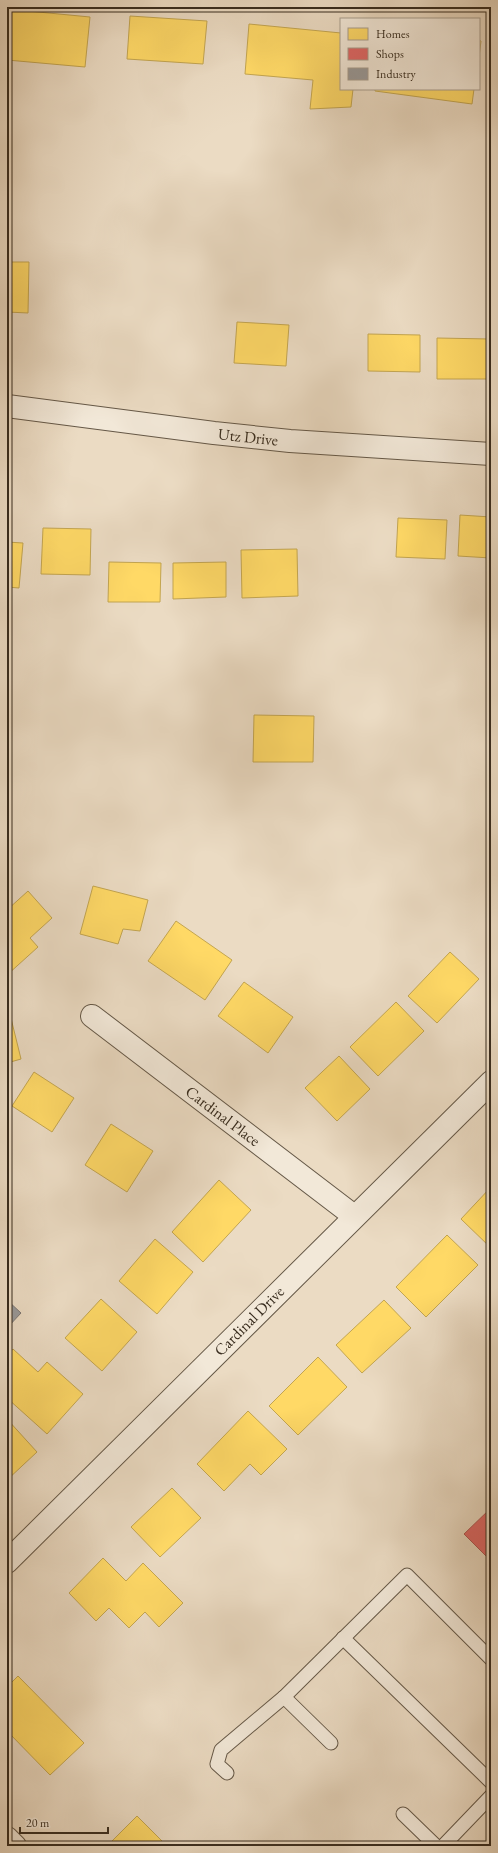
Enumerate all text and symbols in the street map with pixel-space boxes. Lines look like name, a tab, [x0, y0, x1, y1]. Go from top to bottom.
legend	[340, 18, 480, 90]
text: Homes	[376, 26, 410, 42]
text: Shops	[376, 46, 404, 62]
text: Industry	[376, 66, 416, 82]
street label: Utz Drive	[217, 423, 279, 451]
street label: Cardinal Place	[181, 1081, 265, 1151]
street label: Cardinal Drive	[209, 1281, 289, 1361]
scale bar	[20, 1809, 108, 1835]
text: 20 m	[26, 1815, 50, 1831]

